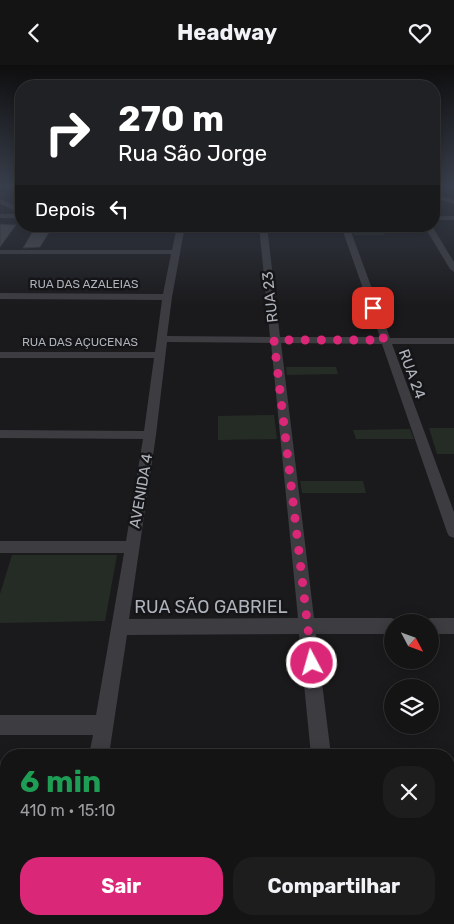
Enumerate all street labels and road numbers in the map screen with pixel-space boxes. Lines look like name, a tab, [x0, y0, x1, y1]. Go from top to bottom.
street label: RUA 23	[258, 271, 282, 323]
street label: RUA DAS AZALEIAS	[30, 277, 138, 291]
street label: RUA DAS AÇUCENAS	[22, 335, 138, 349]
street label: RUA 24	[395, 347, 429, 401]
street label: AVENIDA 4	[126, 452, 156, 530]
street label: RUA SÃO GABRIEL	[134, 596, 288, 618]

